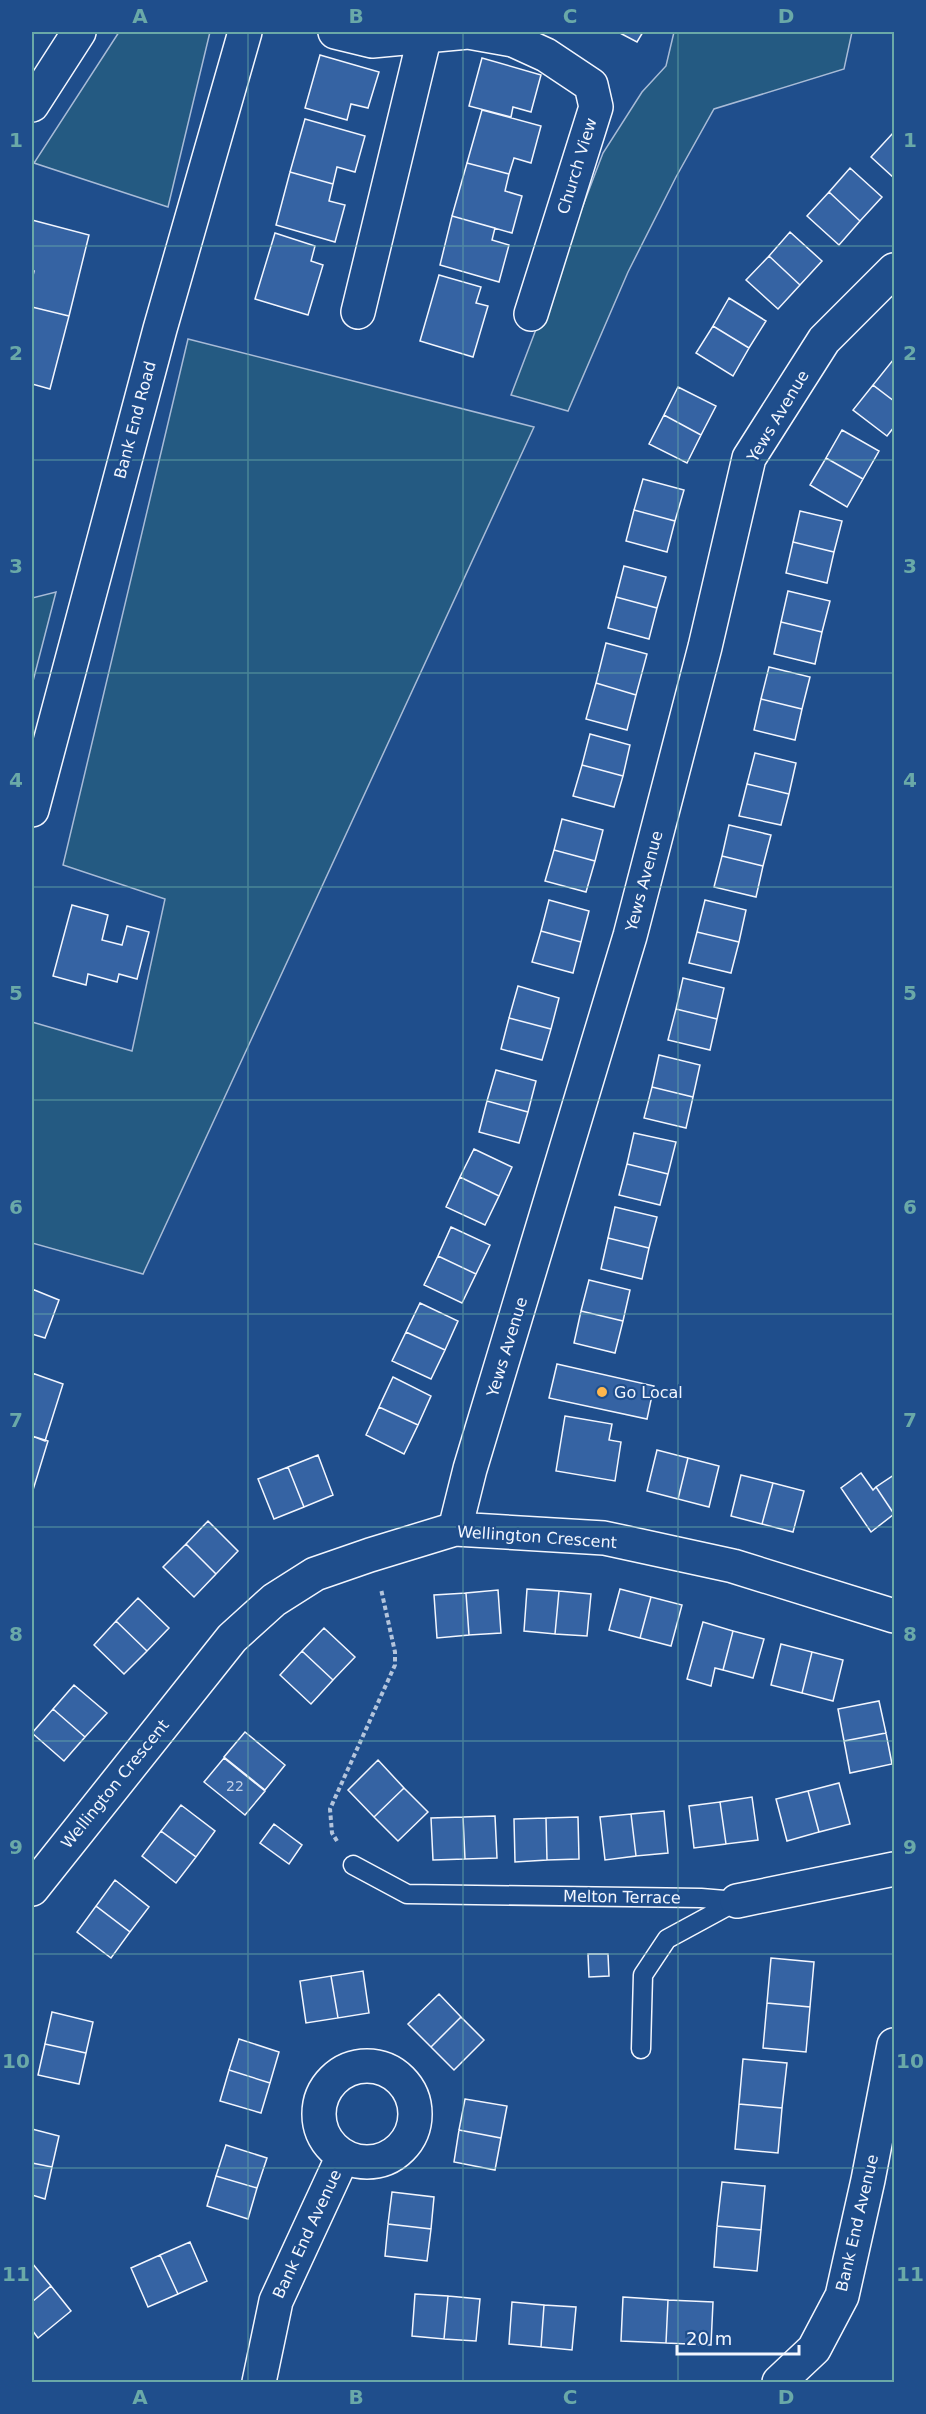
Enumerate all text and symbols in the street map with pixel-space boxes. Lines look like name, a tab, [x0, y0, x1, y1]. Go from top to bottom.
text: A	[132, 4, 148, 28]
text: B	[348, 4, 364, 28]
text: C	[563, 4, 577, 28]
text: D	[778, 4, 794, 28]
street label: Church View	[553, 116, 601, 216]
text: 1	[9, 128, 23, 152]
text: 1	[903, 128, 917, 152]
text: 2	[9, 341, 23, 365]
text: 2	[903, 341, 917, 365]
street label: Bank End Road	[110, 359, 160, 481]
street label: Yews Avenue	[743, 367, 813, 466]
text: 3	[9, 554, 23, 578]
text: 3	[903, 554, 917, 578]
text: 4	[9, 768, 23, 792]
text: 4	[903, 768, 917, 792]
street label: Yews Avenue	[621, 829, 667, 934]
text: 5	[9, 981, 23, 1005]
text: 5	[903, 981, 917, 1005]
text: 6	[9, 1195, 23, 1219]
text: 6	[903, 1195, 917, 1219]
street label: Yews Avenue	[482, 1295, 531, 1400]
place label: Go Local	[614, 1383, 683, 1402]
marker: Go Local	[595, 1385, 609, 1399]
text: 7	[9, 1408, 23, 1432]
text: 7	[903, 1408, 917, 1432]
street label: Wellington Crescent	[456, 1522, 618, 1552]
text: 8	[9, 1622, 23, 1646]
text: 8	[903, 1622, 917, 1646]
street label: Wellington Crescent	[57, 1716, 173, 1852]
house number: 22	[226, 1778, 244, 1794]
text: 9	[9, 1835, 23, 1859]
text: 9	[903, 1835, 917, 1859]
street label: Melton Terrace	[563, 1886, 681, 1908]
text: 10	[2, 2049, 30, 2073]
text: 10	[896, 2049, 924, 2073]
street label: Bank End Avenue	[832, 2153, 882, 2293]
street label: Bank End Avenue	[269, 2166, 345, 2302]
text: 11	[2, 2262, 30, 2286]
text: 11	[896, 2262, 924, 2286]
scale bar	[677, 2318, 798, 2356]
text: 20 m	[686, 2328, 732, 2349]
text: A	[132, 2385, 148, 2409]
text: B	[348, 2385, 364, 2409]
text: C	[563, 2385, 577, 2409]
text: D	[778, 2385, 794, 2409]

